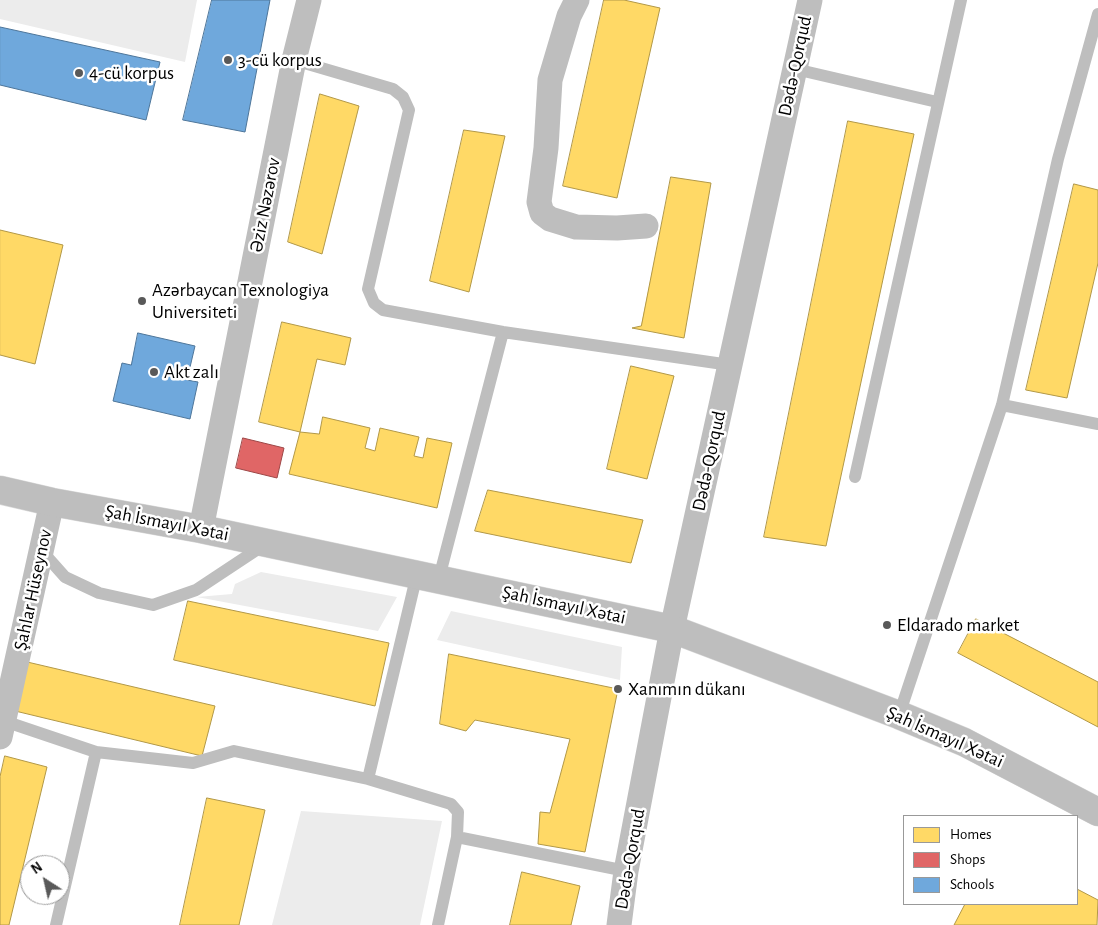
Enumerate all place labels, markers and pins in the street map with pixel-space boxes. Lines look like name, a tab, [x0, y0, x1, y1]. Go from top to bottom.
place label: 3-cü korpus	[238, 49, 322, 71]
marker: 3-cü korpus	[222, 54, 234, 66]
place label: 4-cü korpus	[89, 62, 174, 84]
marker: 4-cü korpus	[73, 67, 85, 79]
place label: Azərbaycan Texnologiya Universiteti	[152, 279, 329, 323]
marker: Azərbaycan Texnologiya Universiteti	[136, 295, 148, 307]
place label: Akt zalı	[164, 361, 219, 383]
marker: Akt zalı	[148, 366, 160, 378]
place label: Eldarado market	[897, 614, 1019, 636]
marker: Eldarado market	[881, 619, 893, 631]
place label: Xanımın dükanı	[628, 678, 746, 700]
marker: Xanımın dükanı	[612, 683, 624, 695]

